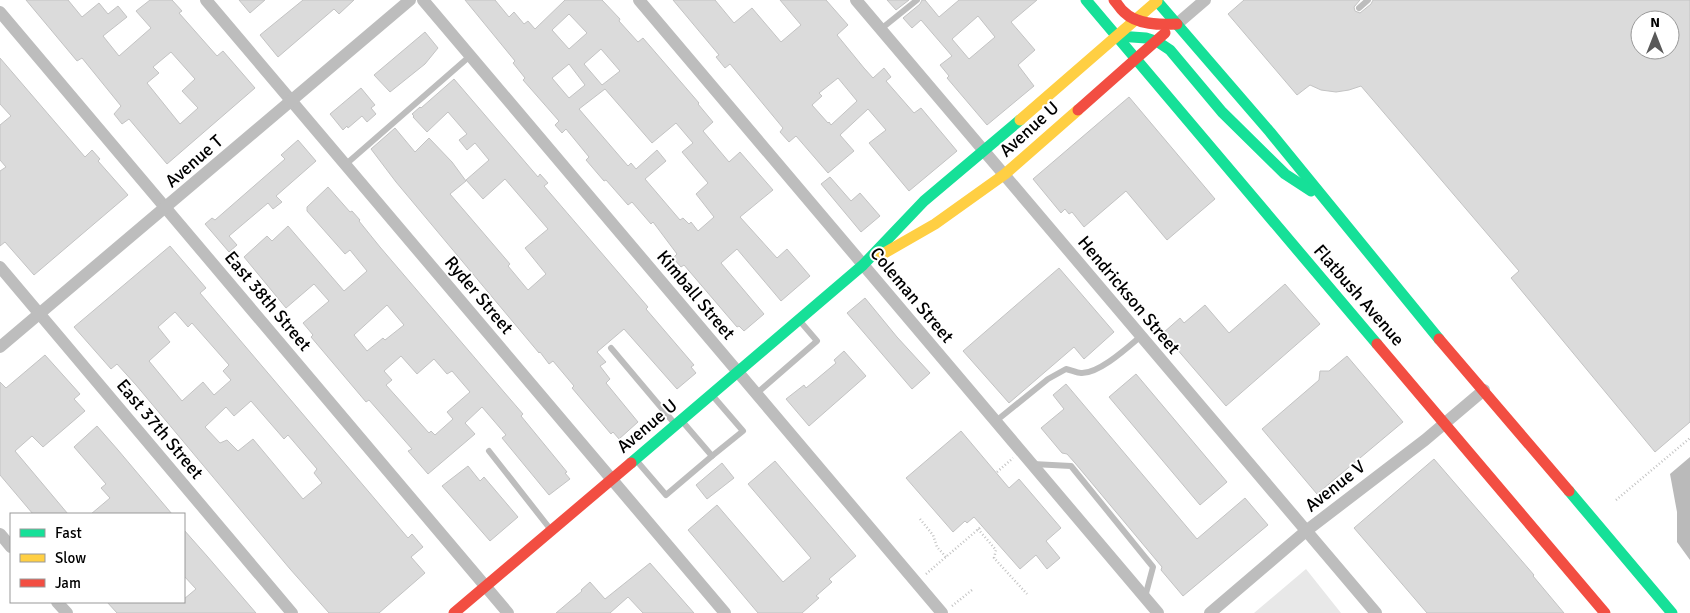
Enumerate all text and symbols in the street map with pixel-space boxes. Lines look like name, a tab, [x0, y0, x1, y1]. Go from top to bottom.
north arrow	[1630, 10, 1680, 60]
text: N	[1650, 14, 1660, 31]
street label: Avenue U	[995, 97, 1063, 161]
street label: Avenue T	[161, 130, 227, 192]
street label: Hendrickson Street	[1073, 231, 1185, 359]
street label: Flatbush Avenue	[1309, 240, 1409, 350]
street label: Coleman Street	[866, 243, 958, 347]
street label: Kimball Street	[652, 246, 740, 344]
street label: East 38th Street	[220, 247, 316, 355]
street label: Ryder Street	[440, 251, 518, 339]
street label: East 37th Street	[112, 375, 208, 483]
street label: Avenue U	[612, 394, 682, 458]
street label: Avenue V	[1300, 455, 1370, 516]
legend	[10, 513, 185, 603]
text: Fast	[55, 524, 82, 542]
text: Slow	[55, 549, 86, 567]
text: Jam	[55, 574, 81, 592]

